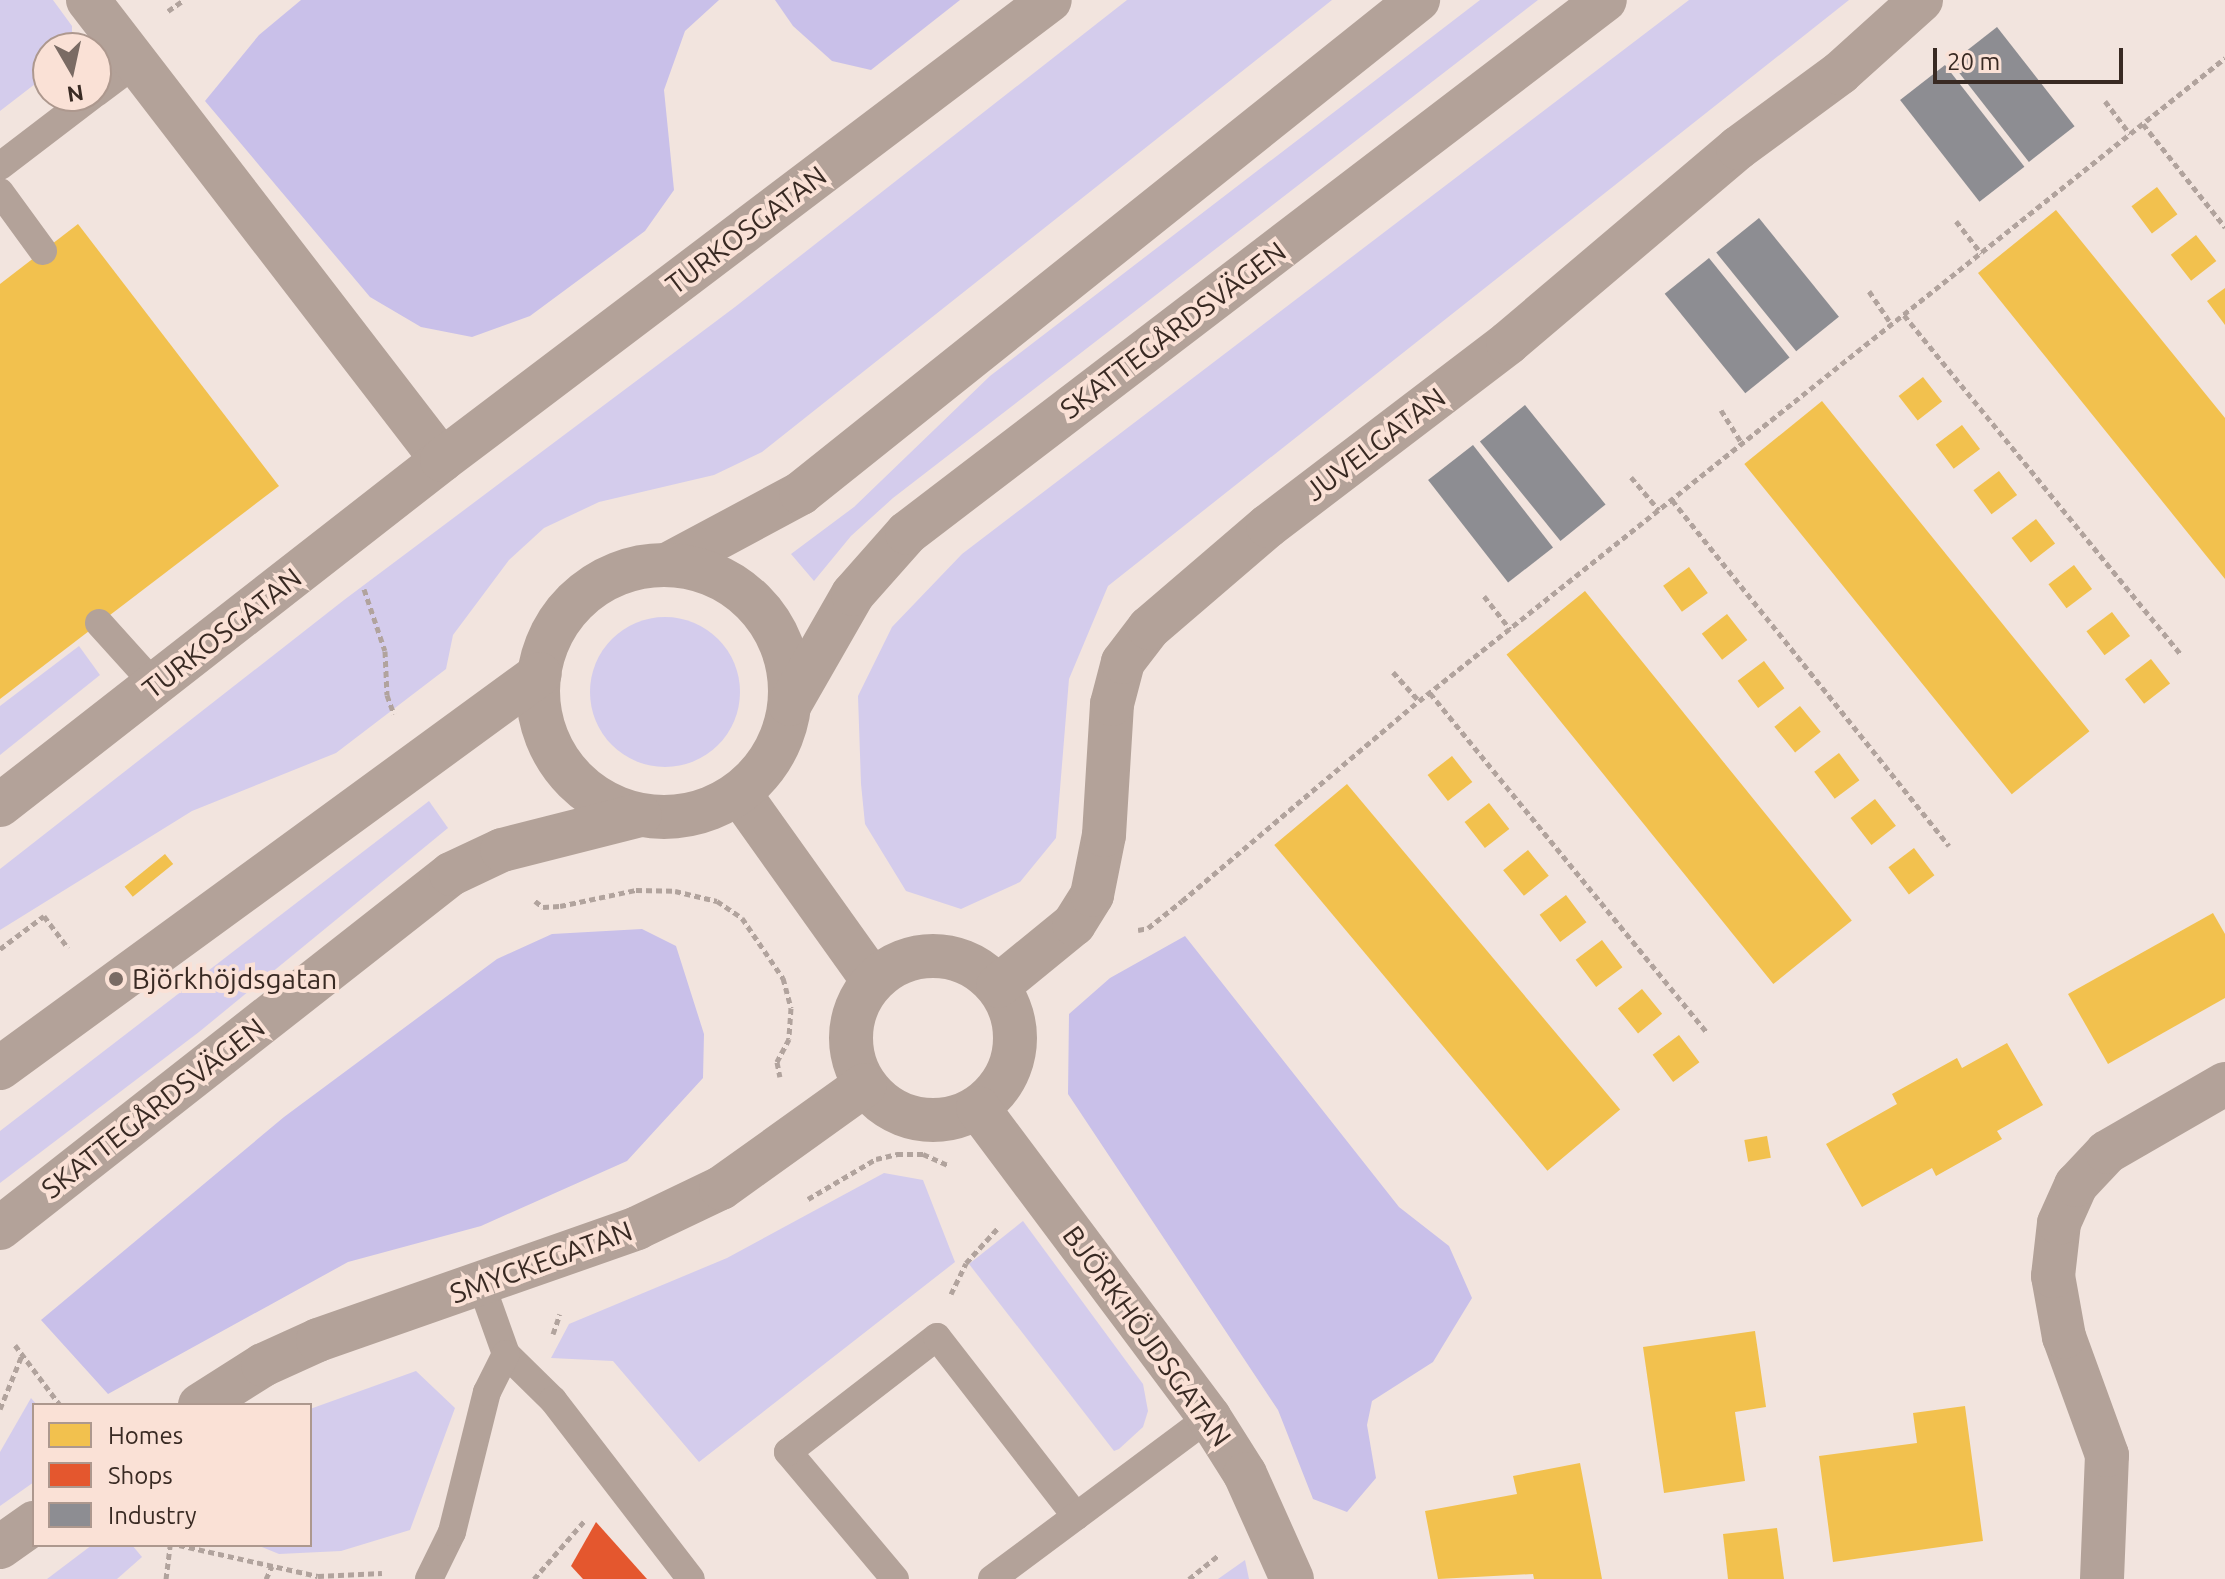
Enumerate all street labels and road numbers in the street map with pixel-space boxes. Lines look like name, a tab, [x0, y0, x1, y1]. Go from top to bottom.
street label: TURKOSGATAN	[659, 159, 833, 301]
street label: SKATTEGÅRDSVÄGEN	[1054, 234, 1292, 426]
street label: JUVELGATAN	[1298, 380, 1452, 508]
street label: TURKOSGATAN	[136, 561, 308, 705]
street label: SKATTEGÅRDSVÄGEN	[35, 1011, 271, 1205]
street label: SMYCKEGATAN	[445, 1214, 637, 1310]
street label: BJÖRKHÖJDSGATAN	[1056, 1219, 1238, 1453]

